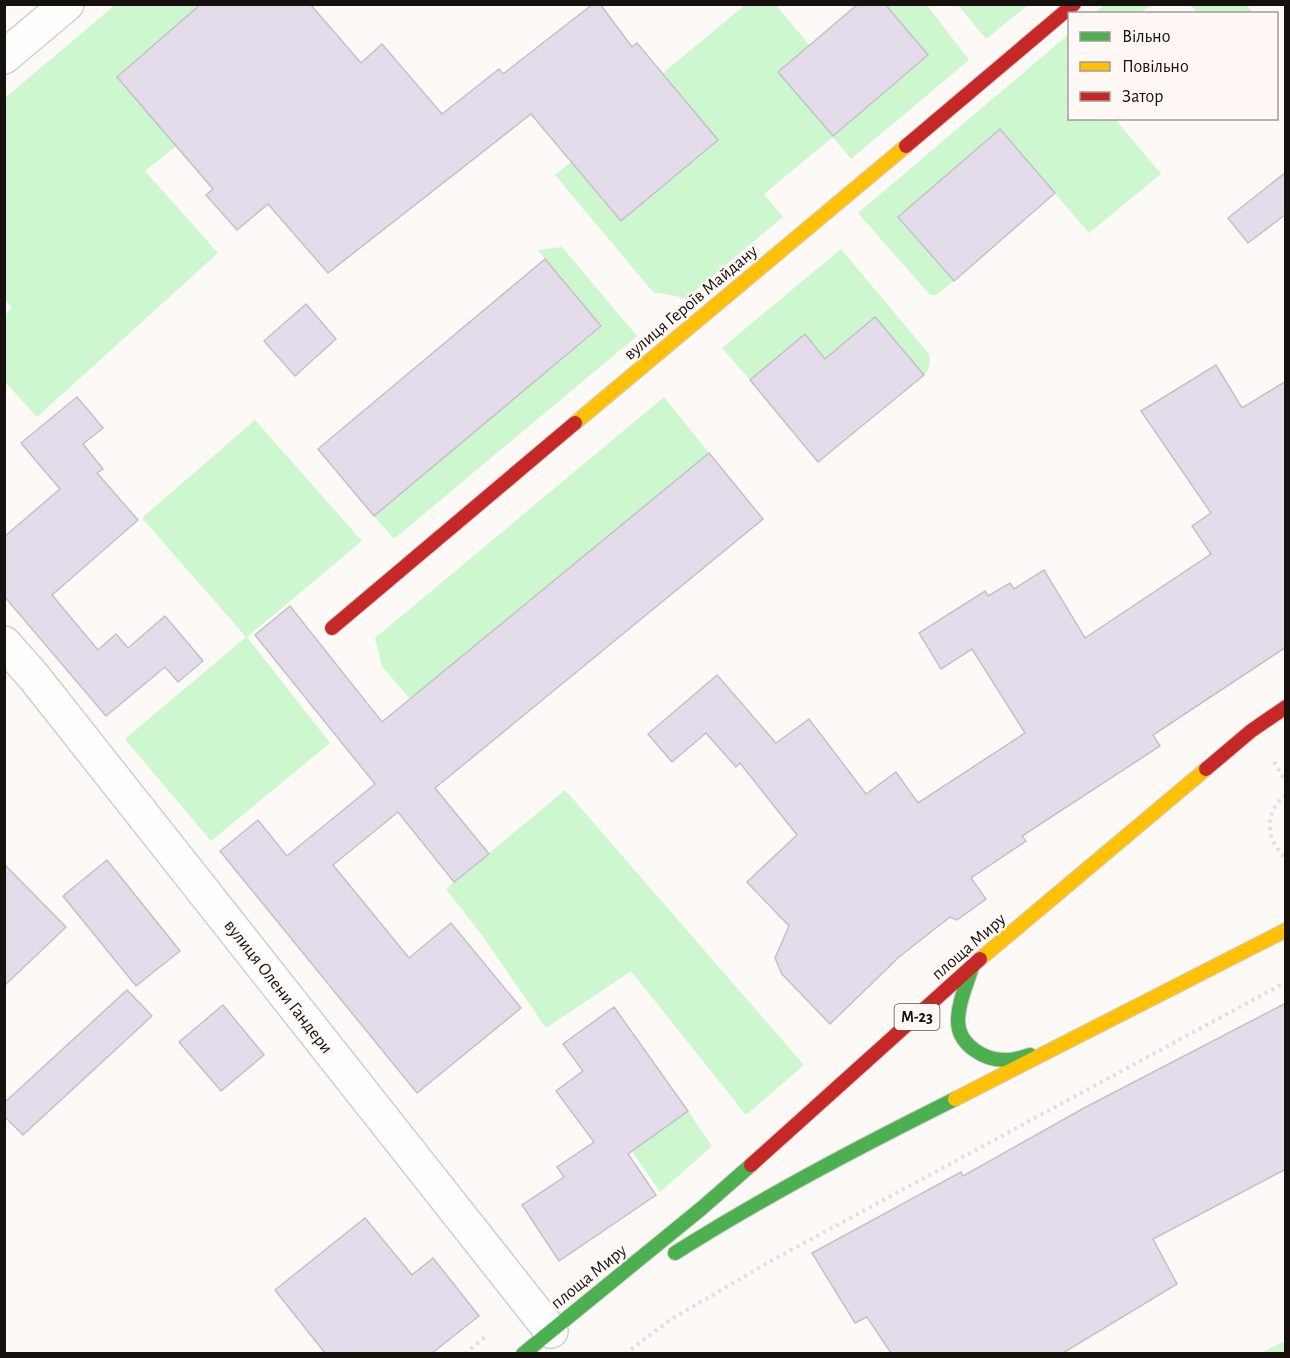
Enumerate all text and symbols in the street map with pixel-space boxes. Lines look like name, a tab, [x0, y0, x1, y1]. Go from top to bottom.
legend	[1068, 12, 1278, 120]
text: Вільно	[1122, 28, 1170, 46]
text: Повільно	[1122, 58, 1189, 76]
text: Затор	[1122, 88, 1163, 106]
street label: вулиця Героїв Майдану	[621, 242, 761, 364]
street label: площа Миру	[929, 910, 1010, 984]
street label: вулиця Олени Гандери	[220, 917, 336, 1057]
road number: М-23	[894, 1004, 940, 1030]
street label: площа Миру	[548, 1241, 630, 1313]

